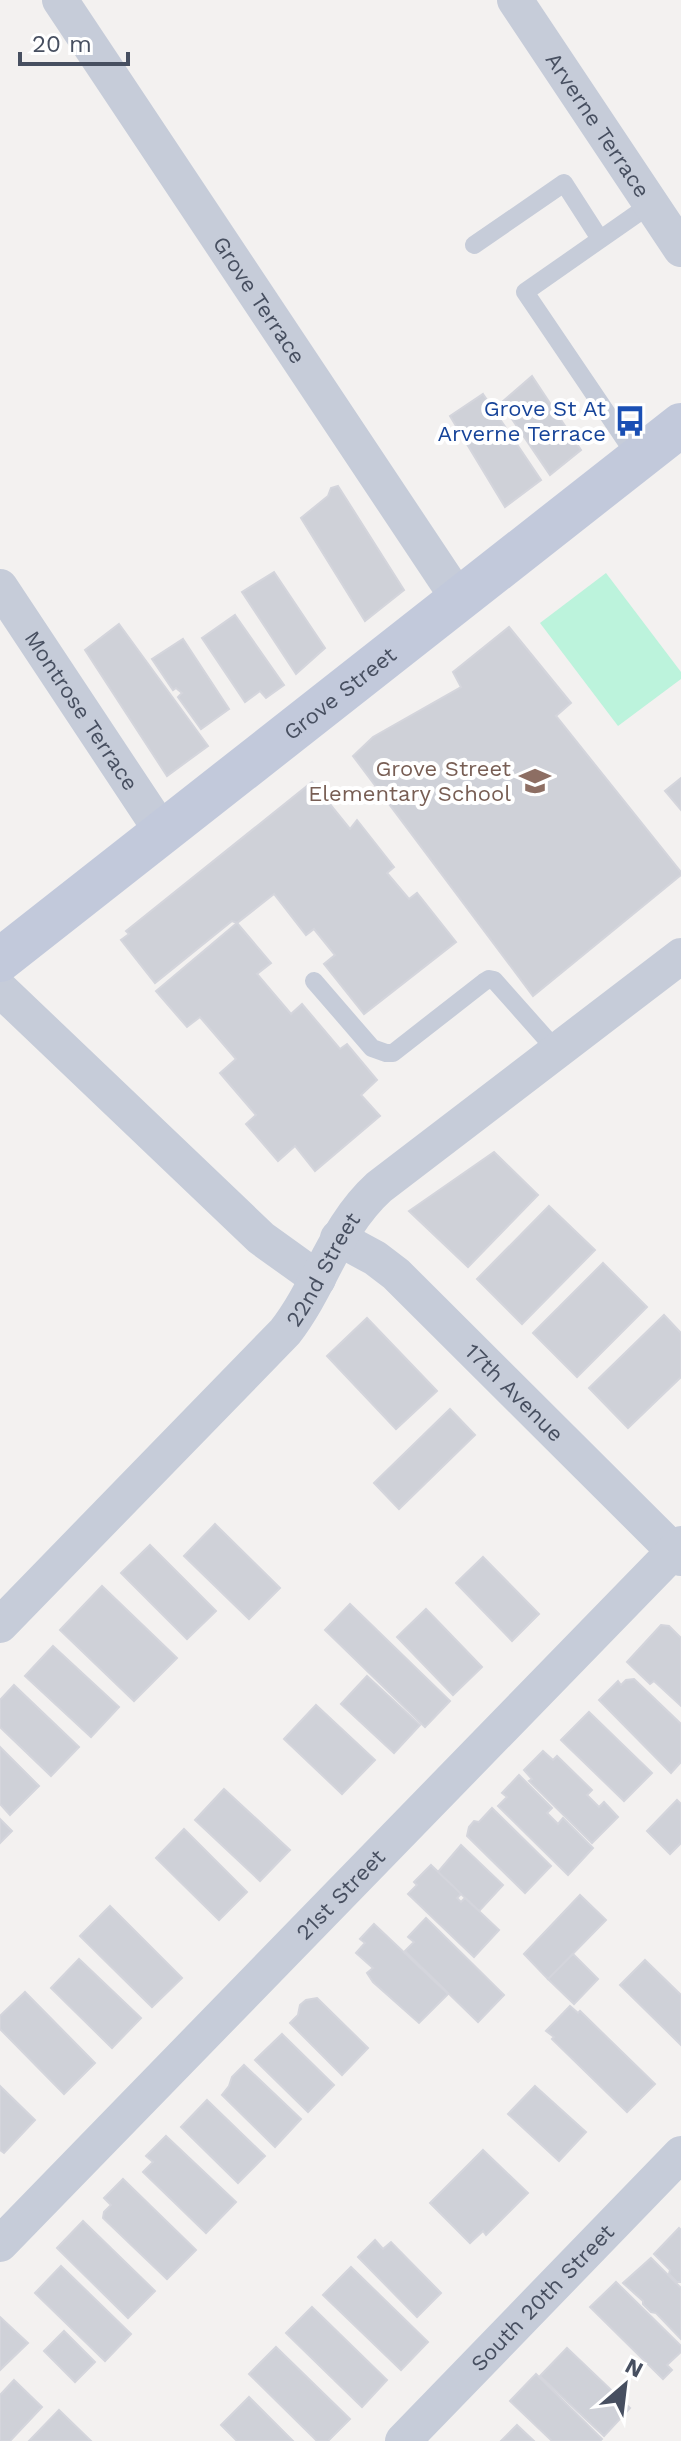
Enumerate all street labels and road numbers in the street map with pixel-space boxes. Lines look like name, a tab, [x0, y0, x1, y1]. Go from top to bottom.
street label: Arverne Terrace	[541, 48, 655, 202]
street label: Grove Terrace	[208, 231, 311, 368]
street label: Montrose Terrace	[20, 626, 144, 795]
street label: Grove Street	[279, 641, 401, 745]
street label: 22nd Street	[281, 1207, 365, 1331]
street label: 17th Avenue	[460, 1338, 569, 1446]
street label: 21st Street	[291, 1844, 390, 1945]
street label: South 20th Street	[466, 2219, 619, 2376]

